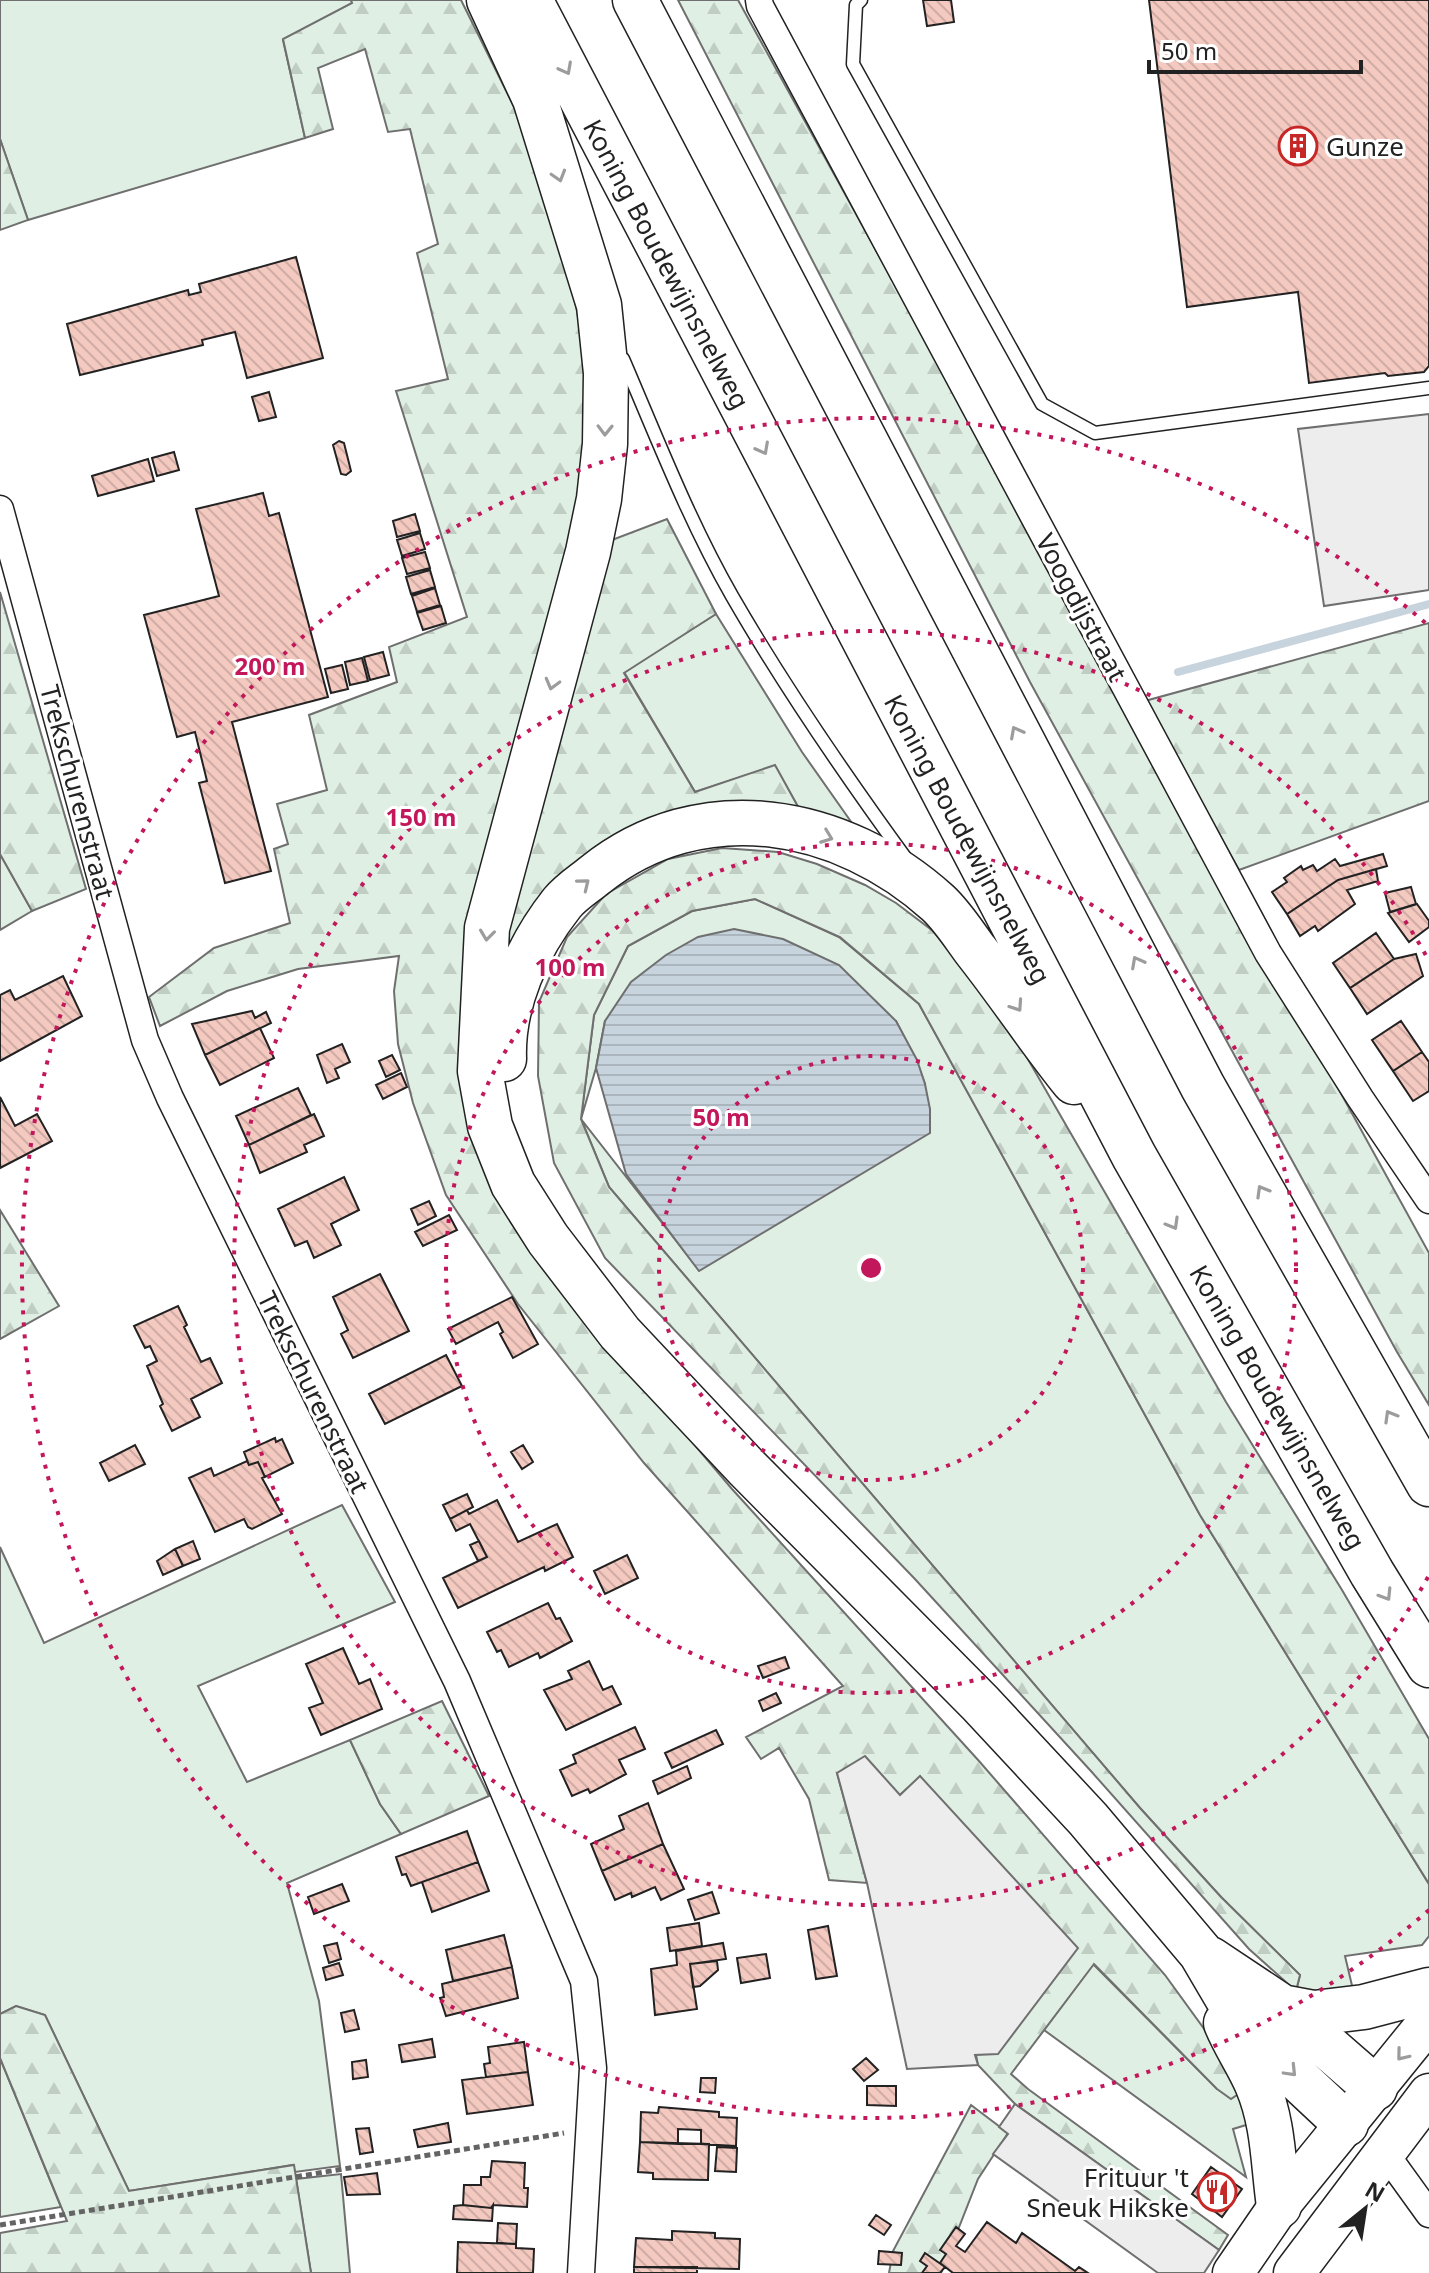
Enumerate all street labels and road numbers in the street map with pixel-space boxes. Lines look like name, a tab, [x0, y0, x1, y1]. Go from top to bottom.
street label: Koning Boudewijnsnelweg	[575, 113, 759, 415]
street label: Voogdijstraat	[1028, 527, 1136, 687]
street label: Trekschurenstraat	[32, 681, 124, 903]
street label: Koning Boudewijnsnelweg	[876, 688, 1060, 990]
street label: Koning Boudewijnsnelweg	[1182, 1258, 1374, 1556]
street label: Trekschurenstraat	[249, 1285, 379, 1499]

